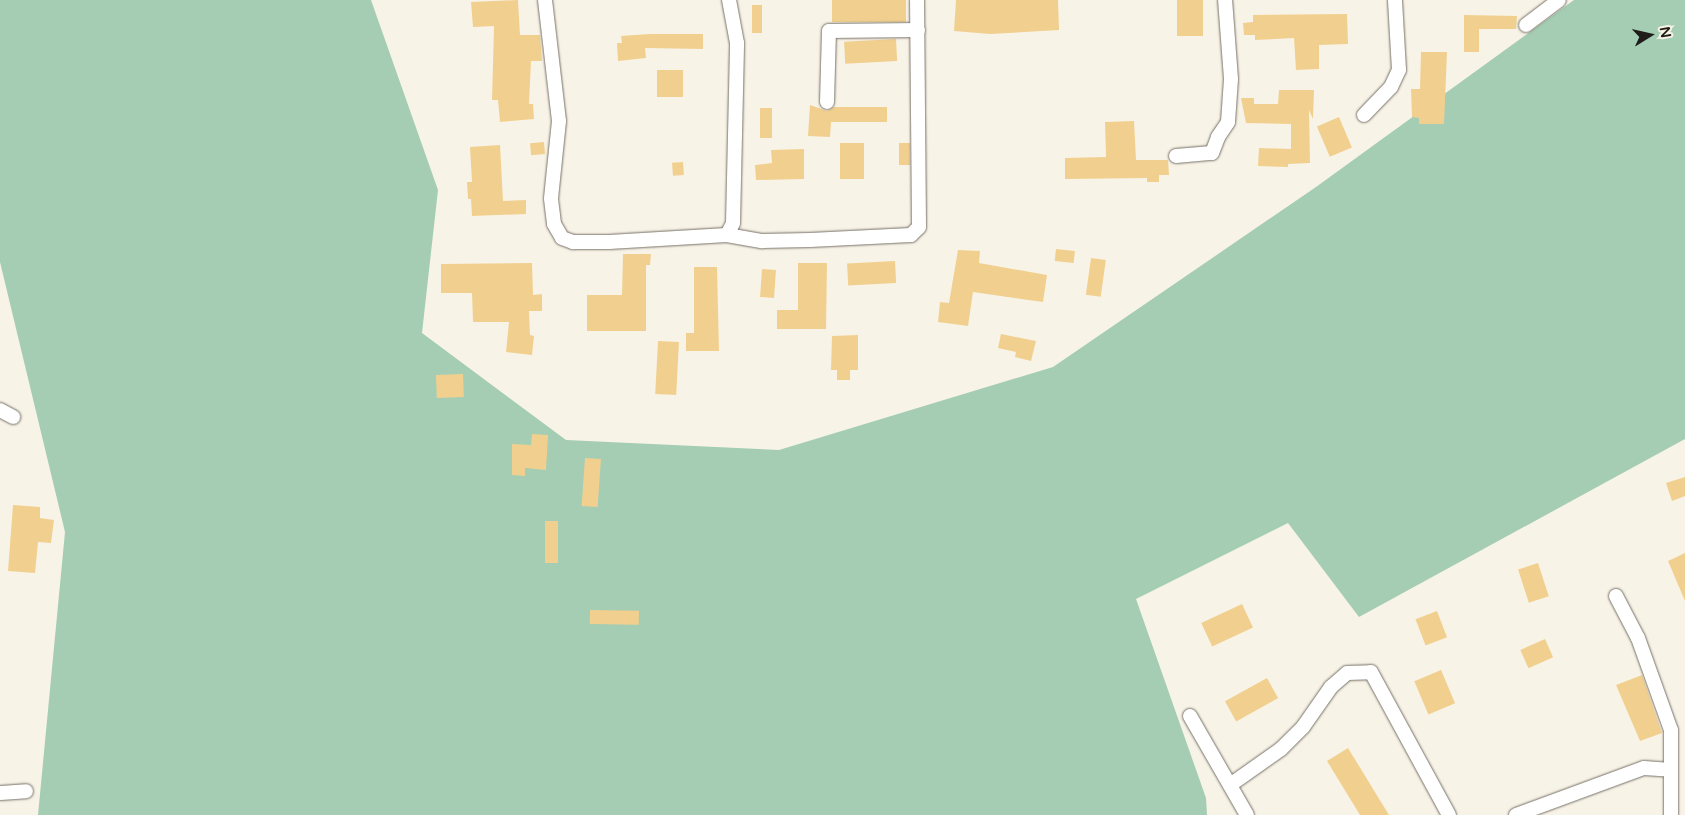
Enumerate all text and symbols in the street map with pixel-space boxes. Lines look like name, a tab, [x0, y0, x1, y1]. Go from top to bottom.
north arrow	[1625, 10, 1675, 60]
text: N	[1656, 25, 1675, 39]

